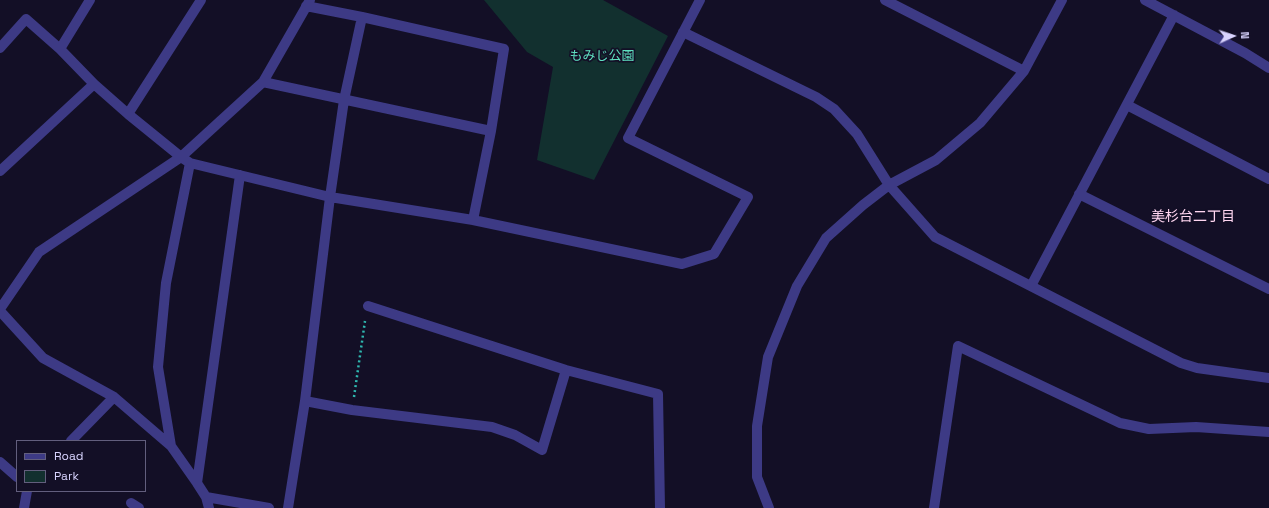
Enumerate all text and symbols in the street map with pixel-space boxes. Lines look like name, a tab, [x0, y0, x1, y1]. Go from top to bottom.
north arrow	[1213, 16, 1253, 56]
text: N	[1238, 31, 1252, 39]
park label: もみじ公園	[570, 48, 634, 64]
district label: 美杉台二丁目	[1151, 209, 1235, 225]
legend	[16, 440, 146, 492]
text: Road	[54, 448, 83, 464]
text: Park	[54, 468, 79, 484]

